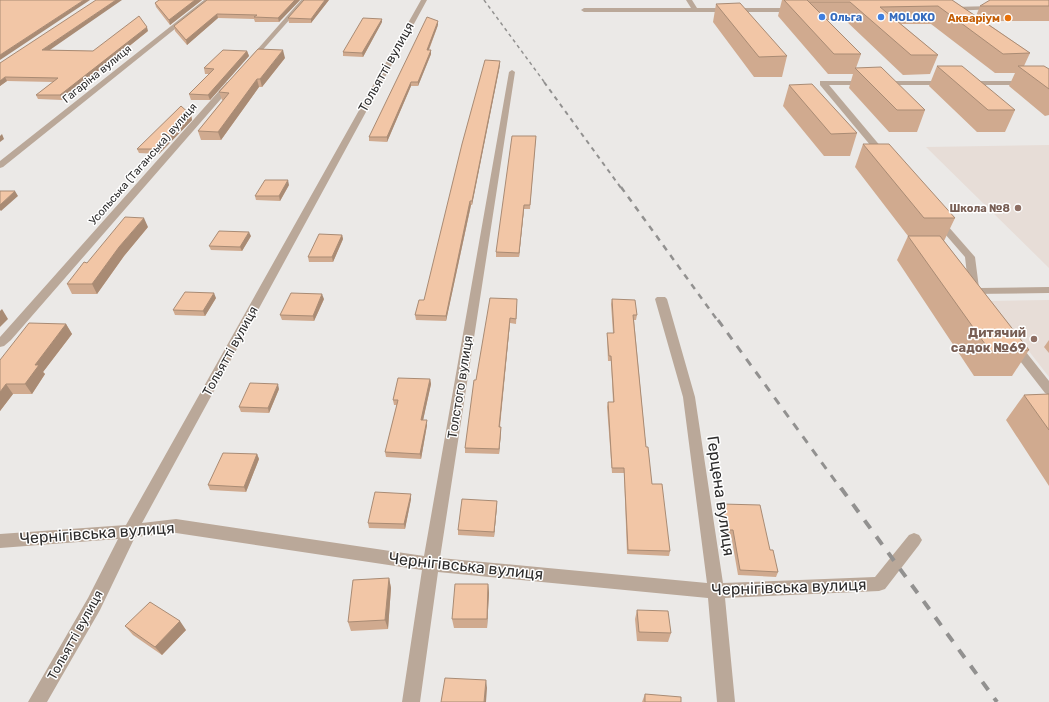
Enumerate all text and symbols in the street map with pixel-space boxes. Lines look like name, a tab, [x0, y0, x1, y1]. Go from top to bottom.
place label: Ольга	[830, 11, 862, 24]
place label: MOLOKO	[889, 11, 935, 24]
marker: Ольга	[817, 12, 827, 22]
marker: MOLOKO	[876, 12, 886, 22]
place label: Акваріум	[948, 12, 1000, 25]
marker: Акваріум	[1003, 13, 1013, 23]
street label: Тольятті вулиця	[355, 20, 417, 114]
street label: Гагаріна вулиця	[60, 42, 134, 106]
street label: Усольська (Таганська) вулиця	[86, 100, 200, 228]
place label: Школа №8	[949, 202, 1010, 215]
marker: Школа №8	[1013, 203, 1023, 213]
street label: Тольятті вулиця	[199, 304, 261, 398]
place label: Дитячий садок №69	[951, 325, 1026, 355]
street label: Толстого вулиця	[444, 334, 476, 440]
marker: Дитячий садок №69	[1029, 334, 1039, 344]
street label: Герцена вулиця	[703, 435, 739, 557]
street label: Чернігівська вулиця	[19, 518, 175, 548]
street label: Чернігівська вулиця	[388, 548, 544, 584]
street label: Чернігівська вулиця	[711, 575, 867, 599]
street label: Тольятті вулиця	[44, 588, 106, 682]

